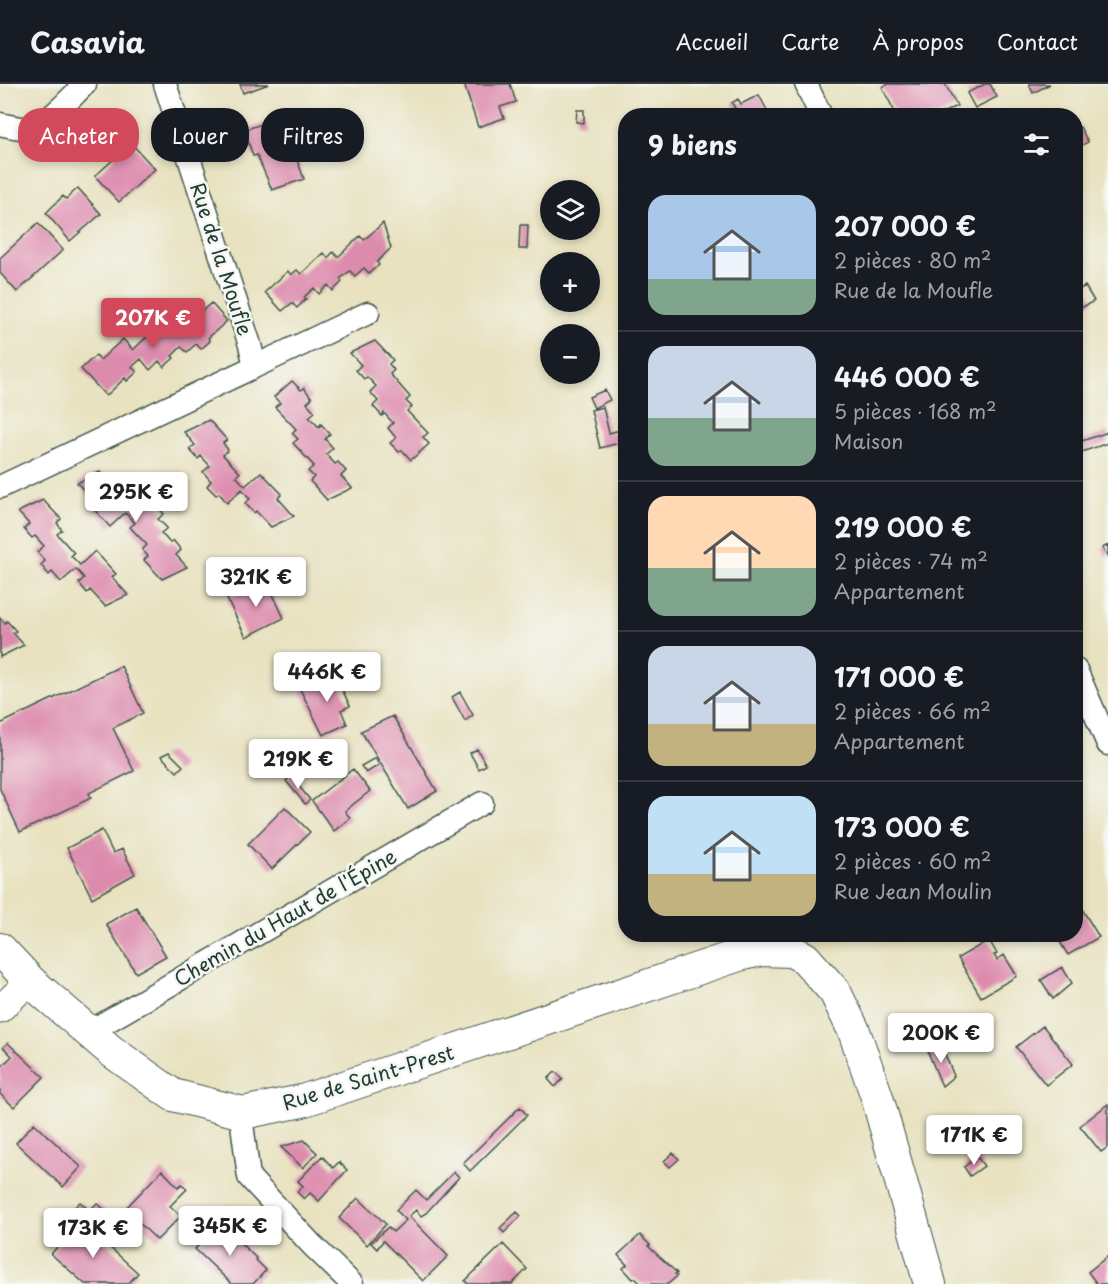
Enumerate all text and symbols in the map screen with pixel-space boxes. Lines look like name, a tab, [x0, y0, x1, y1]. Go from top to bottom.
text: Casavia	[30, 20, 145, 63]
text: Accueil	[676, 25, 748, 57]
text: Carte	[781, 25, 839, 57]
text: À propos	[872, 25, 964, 57]
text: Contact	[997, 25, 1078, 57]
chip: Acheter	[18, 108, 139, 162]
chip: Louer	[151, 108, 249, 162]
chip: Filtres	[261, 108, 364, 162]
text: 9 biens	[648, 125, 737, 164]
icon: filters	[1020, 128, 1053, 161]
street label: Rue de la Moufle	[183, 179, 261, 339]
map controls	[540, 180, 600, 384]
button: layers	[540, 180, 600, 240]
text: 207 000 €	[834, 206, 976, 245]
icon: home	[696, 219, 768, 291]
text: 2 pièces · 80 m²	[834, 245, 991, 275]
button: +	[540, 252, 600, 312]
text: Rue de la Moufle	[834, 275, 993, 305]
pin: 207K €	[104, 298, 202, 349]
text: 207K €	[115, 302, 191, 332]
button: −	[540, 324, 600, 384]
text: 446 000 €	[834, 357, 980, 396]
icon: home	[696, 370, 768, 442]
text: 5 pièces · 168 m²	[834, 396, 997, 426]
text: Maison	[834, 426, 903, 456]
pin: 295K €	[87, 472, 185, 523]
text: 295K €	[99, 476, 173, 506]
text: 219 000 €	[834, 507, 972, 546]
icon: home	[696, 520, 768, 592]
text: 2 pièces · 74 m²	[834, 546, 988, 576]
pin: 321K €	[207, 557, 305, 608]
text: 321K €	[220, 561, 292, 591]
text: Appartement	[834, 576, 964, 606]
pin: 446K €	[278, 652, 376, 703]
text: 446K €	[288, 656, 366, 686]
text: 171 000 €	[834, 657, 964, 696]
icon: home	[696, 670, 768, 742]
text: 2 pièces · 66 m²	[834, 696, 991, 726]
text: Appartement	[834, 726, 964, 756]
pin: 219K €	[249, 739, 347, 790]
text: 219K €	[263, 743, 333, 773]
text: 173 000 €	[834, 807, 970, 846]
icon: home	[696, 820, 768, 892]
street label: Chemin du Haut de l'Épine	[168, 841, 402, 993]
text: 2 pièces · 60 m²	[834, 846, 991, 876]
text: Rue Jean Moulin	[834, 876, 992, 906]
pin: 200K €	[892, 1013, 990, 1064]
text: 200K €	[902, 1017, 980, 1047]
street label: Rue de Saint-Prest	[279, 1037, 457, 1117]
pin: 171K €	[925, 1115, 1023, 1166]
text: 171K €	[940, 1119, 1008, 1149]
pin: 345K €	[181, 1206, 279, 1257]
pin: 173K €	[44, 1208, 142, 1259]
text: 345K €	[193, 1210, 267, 1240]
text: 173K €	[57, 1212, 129, 1242]

